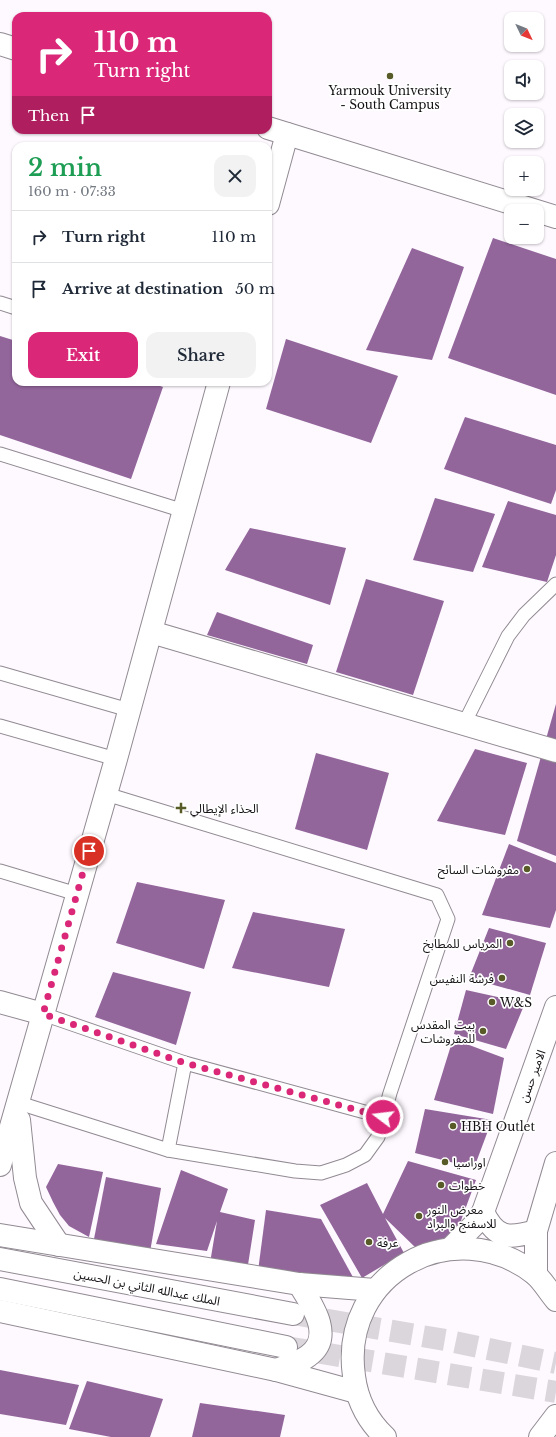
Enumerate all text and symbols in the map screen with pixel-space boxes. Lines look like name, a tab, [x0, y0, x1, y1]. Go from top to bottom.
north arrow	[504, 12, 544, 52]
map controls	[504, 12, 544, 244]
text: 110 m	[94, 25, 178, 60]
icon: right	[28, 28, 80, 80]
text: Turn right	[94, 60, 190, 82]
button: sound	[504, 60, 544, 100]
marker: Yarmouk University - South Campus	[385, 71, 395, 81]
place label: Yarmouk University - South Campus	[327, 83, 452, 112]
icon: arrive	[77, 104, 99, 126]
text: Then	[28, 106, 69, 125]
button: layers	[504, 108, 544, 148]
text: 2 min	[28, 153, 102, 182]
button: close	[214, 155, 256, 197]
button: +	[504, 156, 544, 196]
text: 160 m · 07:33	[28, 183, 116, 200]
button: −	[504, 204, 544, 244]
icon: right	[28, 226, 50, 248]
text: Turn right	[62, 227, 145, 246]
text: 110 m	[212, 227, 256, 246]
icon: arrive	[28, 278, 50, 300]
text: Arrive at destination	[62, 279, 223, 298]
text: 50 m	[235, 279, 275, 298]
button: Exit	[28, 332, 138, 378]
button: Share	[146, 332, 256, 378]
place label: الحذاء الإيطالي	[190, 801, 259, 818]
marker: الحذاء الإيطالي	[175, 802, 187, 814]
pin	[72, 834, 106, 868]
icon: arrive	[78, 840, 100, 862]
place label: مفروشات السائح	[438, 862, 519, 879]
marker: مفروشات السائح	[522, 864, 532, 874]
place label: المرياس للمطابخ	[423, 936, 502, 953]
marker: المرياس للمطابخ	[505, 938, 515, 948]
place label: فرشة النفيس	[430, 971, 494, 986]
marker: فرشة النفيس	[497, 973, 507, 983]
place label: W&S	[499, 995, 532, 1010]
marker: W&S	[487, 997, 497, 1007]
place label: بيت المقدس للمفروشات	[411, 1017, 475, 1046]
marker: بيت المقدس للمفروشات	[478, 1026, 488, 1036]
street label: الامير حسن	[516, 1048, 549, 1104]
position arrow	[362, 1096, 404, 1138]
place label: HBH Outlet	[461, 1119, 535, 1134]
marker: HBH Outlet	[448, 1121, 458, 1131]
place label: اوراسيا	[453, 1155, 486, 1170]
marker: اوراسيا	[440, 1157, 450, 1167]
place label: خطوات	[449, 1178, 485, 1193]
marker: خطوات	[436, 1180, 446, 1190]
place label: معرض النور للاسفنج والبراد	[426, 1202, 497, 1233]
marker: معرض النور للاسفنج والبراد	[414, 1211, 424, 1221]
place label: عرفة	[377, 1235, 399, 1250]
marker: عرفة	[364, 1237, 374, 1247]
street label: الملك عبدالله الثاني بن الحسين	[72, 1265, 221, 1311]

